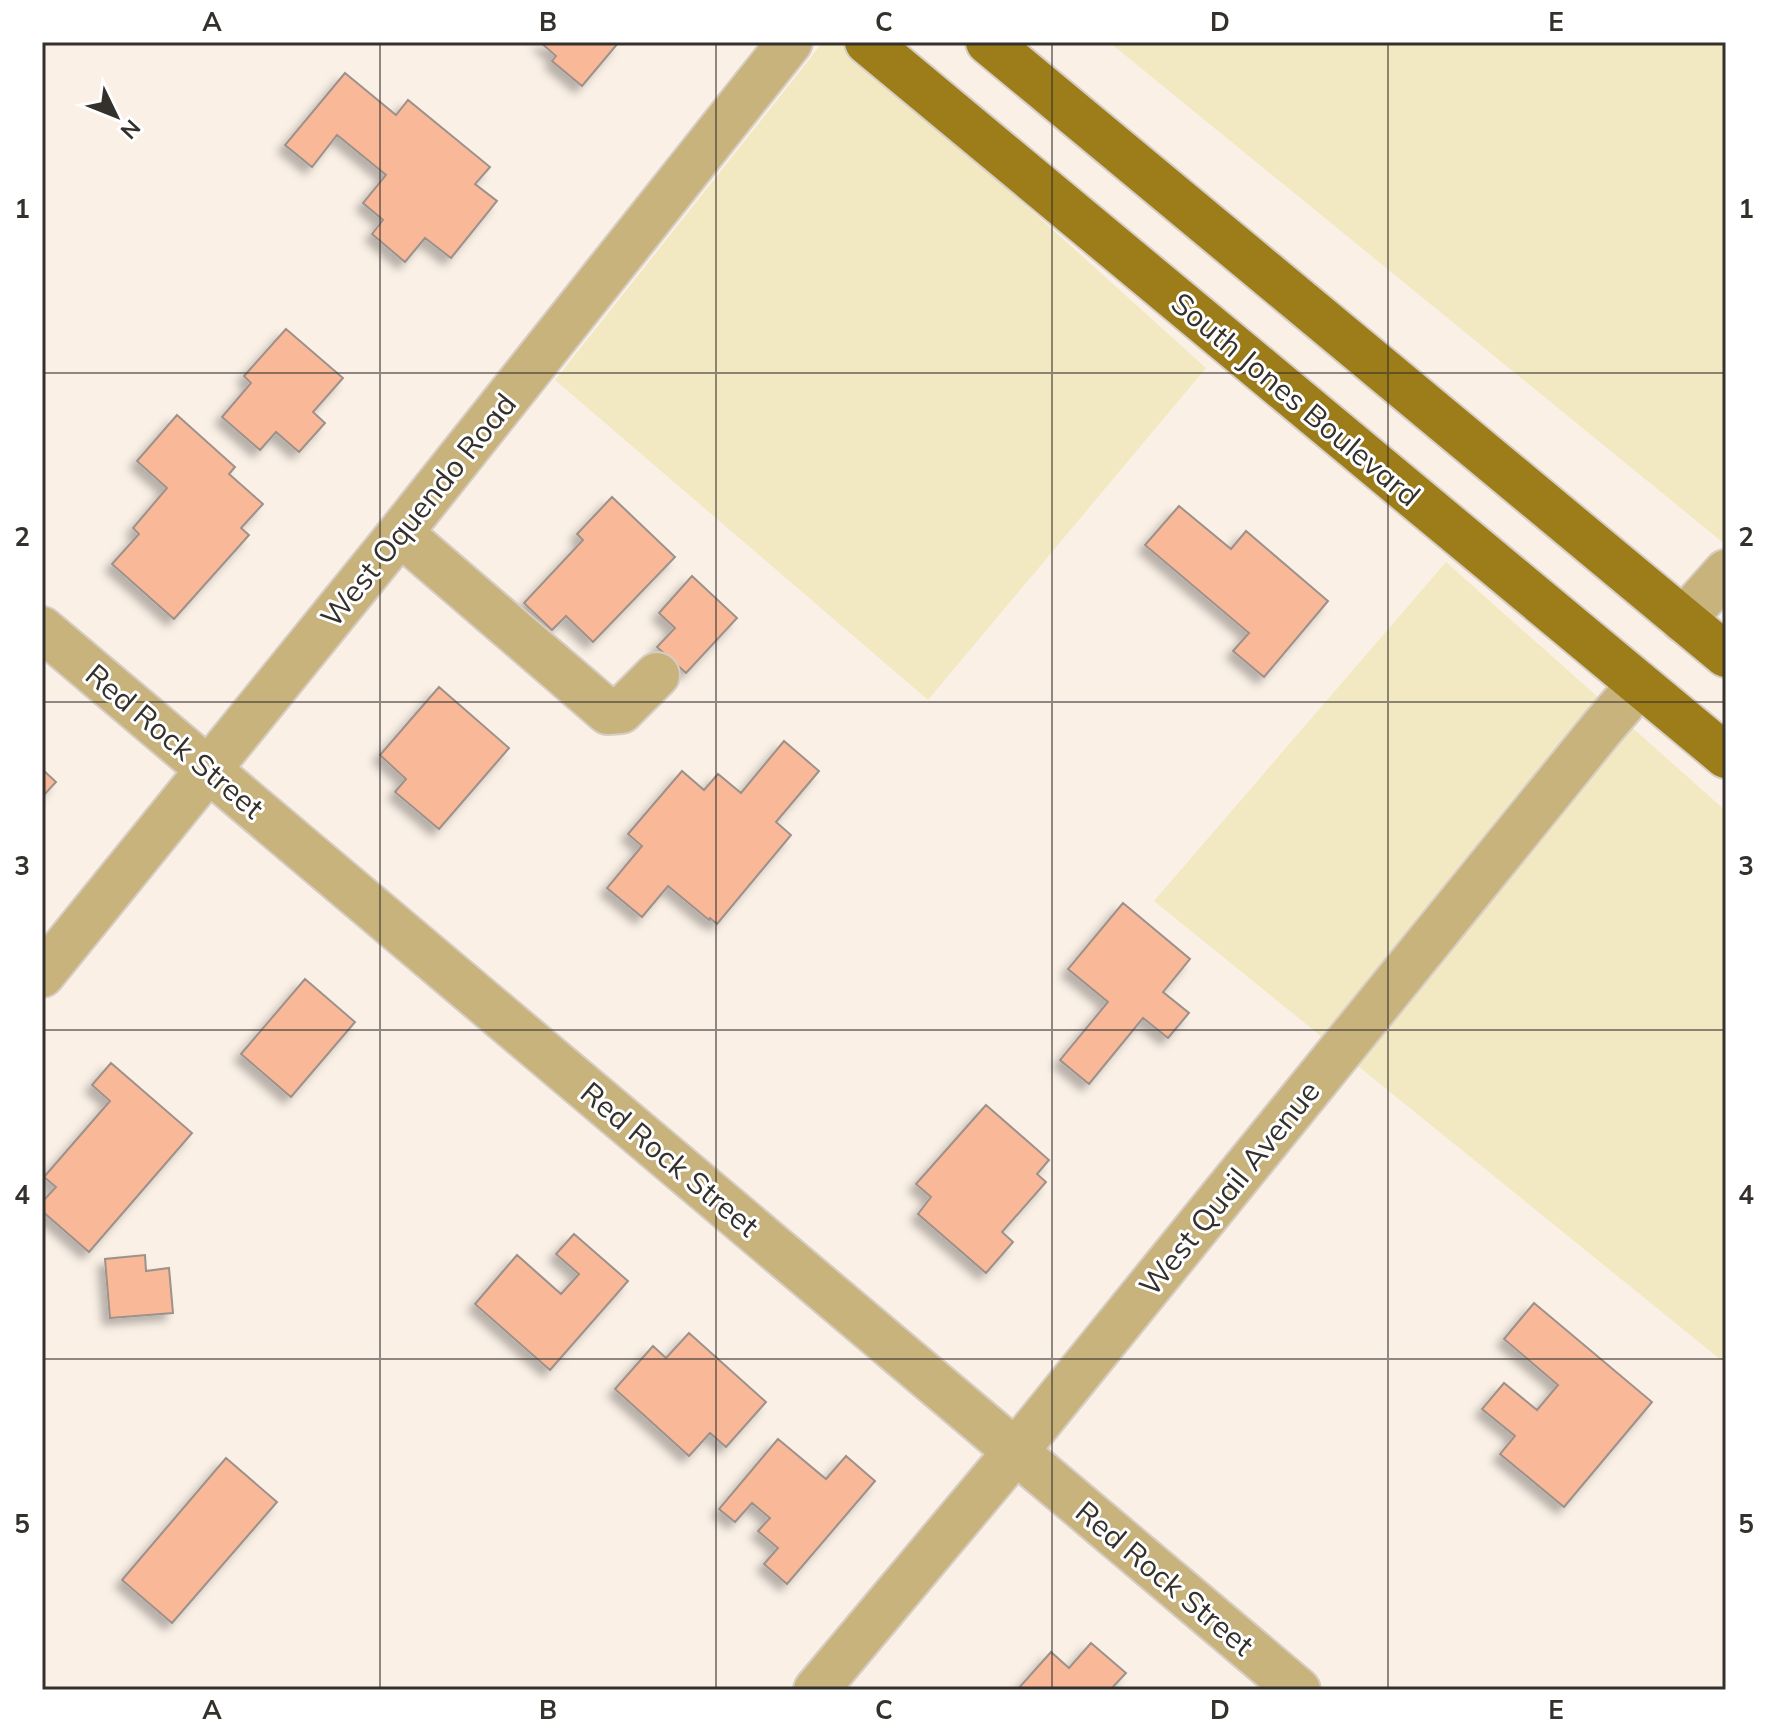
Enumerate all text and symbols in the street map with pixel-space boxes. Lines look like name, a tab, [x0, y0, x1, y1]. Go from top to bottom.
text: A	[202, 5, 222, 38]
text: B	[539, 5, 557, 38]
text: C	[875, 5, 893, 38]
text: D	[1210, 5, 1230, 38]
text: E	[1548, 5, 1564, 38]
north arrow	[76, 76, 156, 156]
text: N	[115, 114, 147, 145]
text: 1	[14, 192, 30, 225]
text: 1	[1738, 192, 1754, 225]
street label: South Jones Boulevard	[1164, 284, 1428, 514]
street label: West Oquendo Road	[312, 385, 524, 635]
text: 2	[14, 520, 30, 553]
text: 2	[1738, 520, 1754, 553]
street label: Red Rock Street	[78, 655, 272, 827]
text: 3	[14, 849, 30, 882]
text: 3	[1738, 849, 1754, 882]
street label: Red Rock Street	[573, 1073, 767, 1245]
street label: West Quail Avenue	[1131, 1073, 1327, 1303]
text: 4	[14, 1178, 30, 1211]
text: 4	[1738, 1178, 1754, 1211]
street label: Red Rock Street	[1068, 1492, 1262, 1664]
text: 5	[14, 1507, 30, 1540]
text: 5	[1738, 1507, 1754, 1540]
text: A	[202, 1693, 222, 1726]
text: B	[539, 1693, 557, 1726]
text: C	[875, 1693, 893, 1726]
text: D	[1210, 1693, 1230, 1726]
text: E	[1548, 1693, 1564, 1726]

